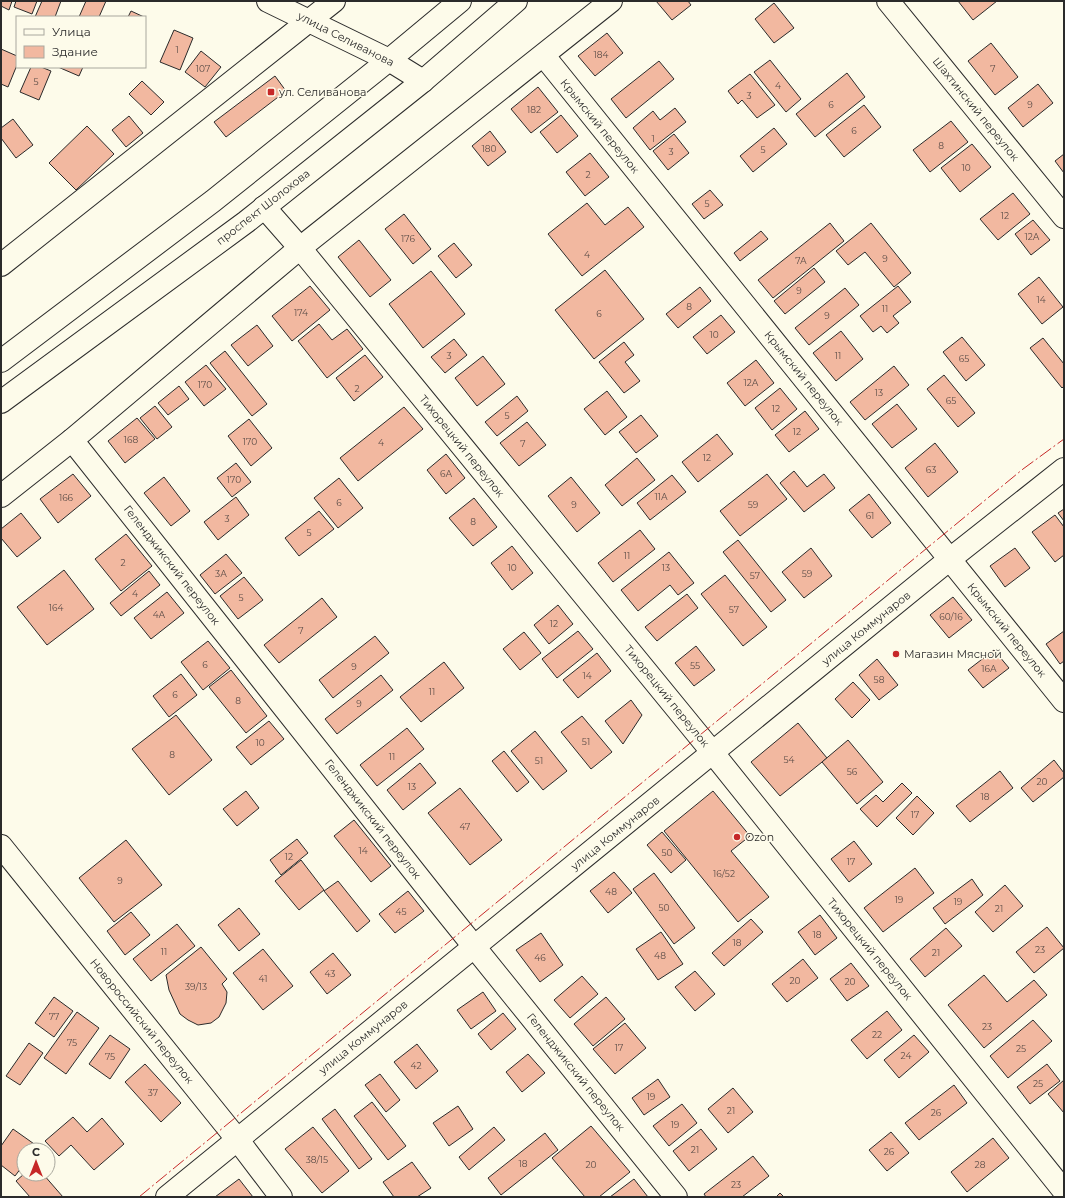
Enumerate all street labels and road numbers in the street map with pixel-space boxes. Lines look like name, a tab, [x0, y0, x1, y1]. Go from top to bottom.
street label: улица Селиванова	[294, 8, 397, 69]
street label: Шахтинский переулок	[930, 54, 1023, 164]
street label: Крымский переулок	[558, 76, 643, 177]
street label: проспект Шолохова	[213, 166, 313, 248]
street label: Крымский переулок	[762, 328, 847, 429]
street label: Тихорецкий переулок	[416, 392, 508, 500]
street label: Геленджикский переулок	[121, 502, 223, 628]
street label: Крымский переулок	[965, 580, 1050, 681]
street label: улица Коммунаров	[818, 588, 913, 669]
street label: Тихорецкий переулок	[621, 642, 713, 750]
street label: Геленджикский переулок	[322, 756, 424, 882]
street label: улица Коммунаров	[567, 793, 662, 874]
street label: Тихорецкий переулок	[824, 895, 916, 1003]
street label: Новороссийский переулок	[87, 956, 197, 1087]
street label: улица Коммунаров	[315, 997, 410, 1078]
street label: Геленджикский переулок	[524, 1010, 628, 1134]

